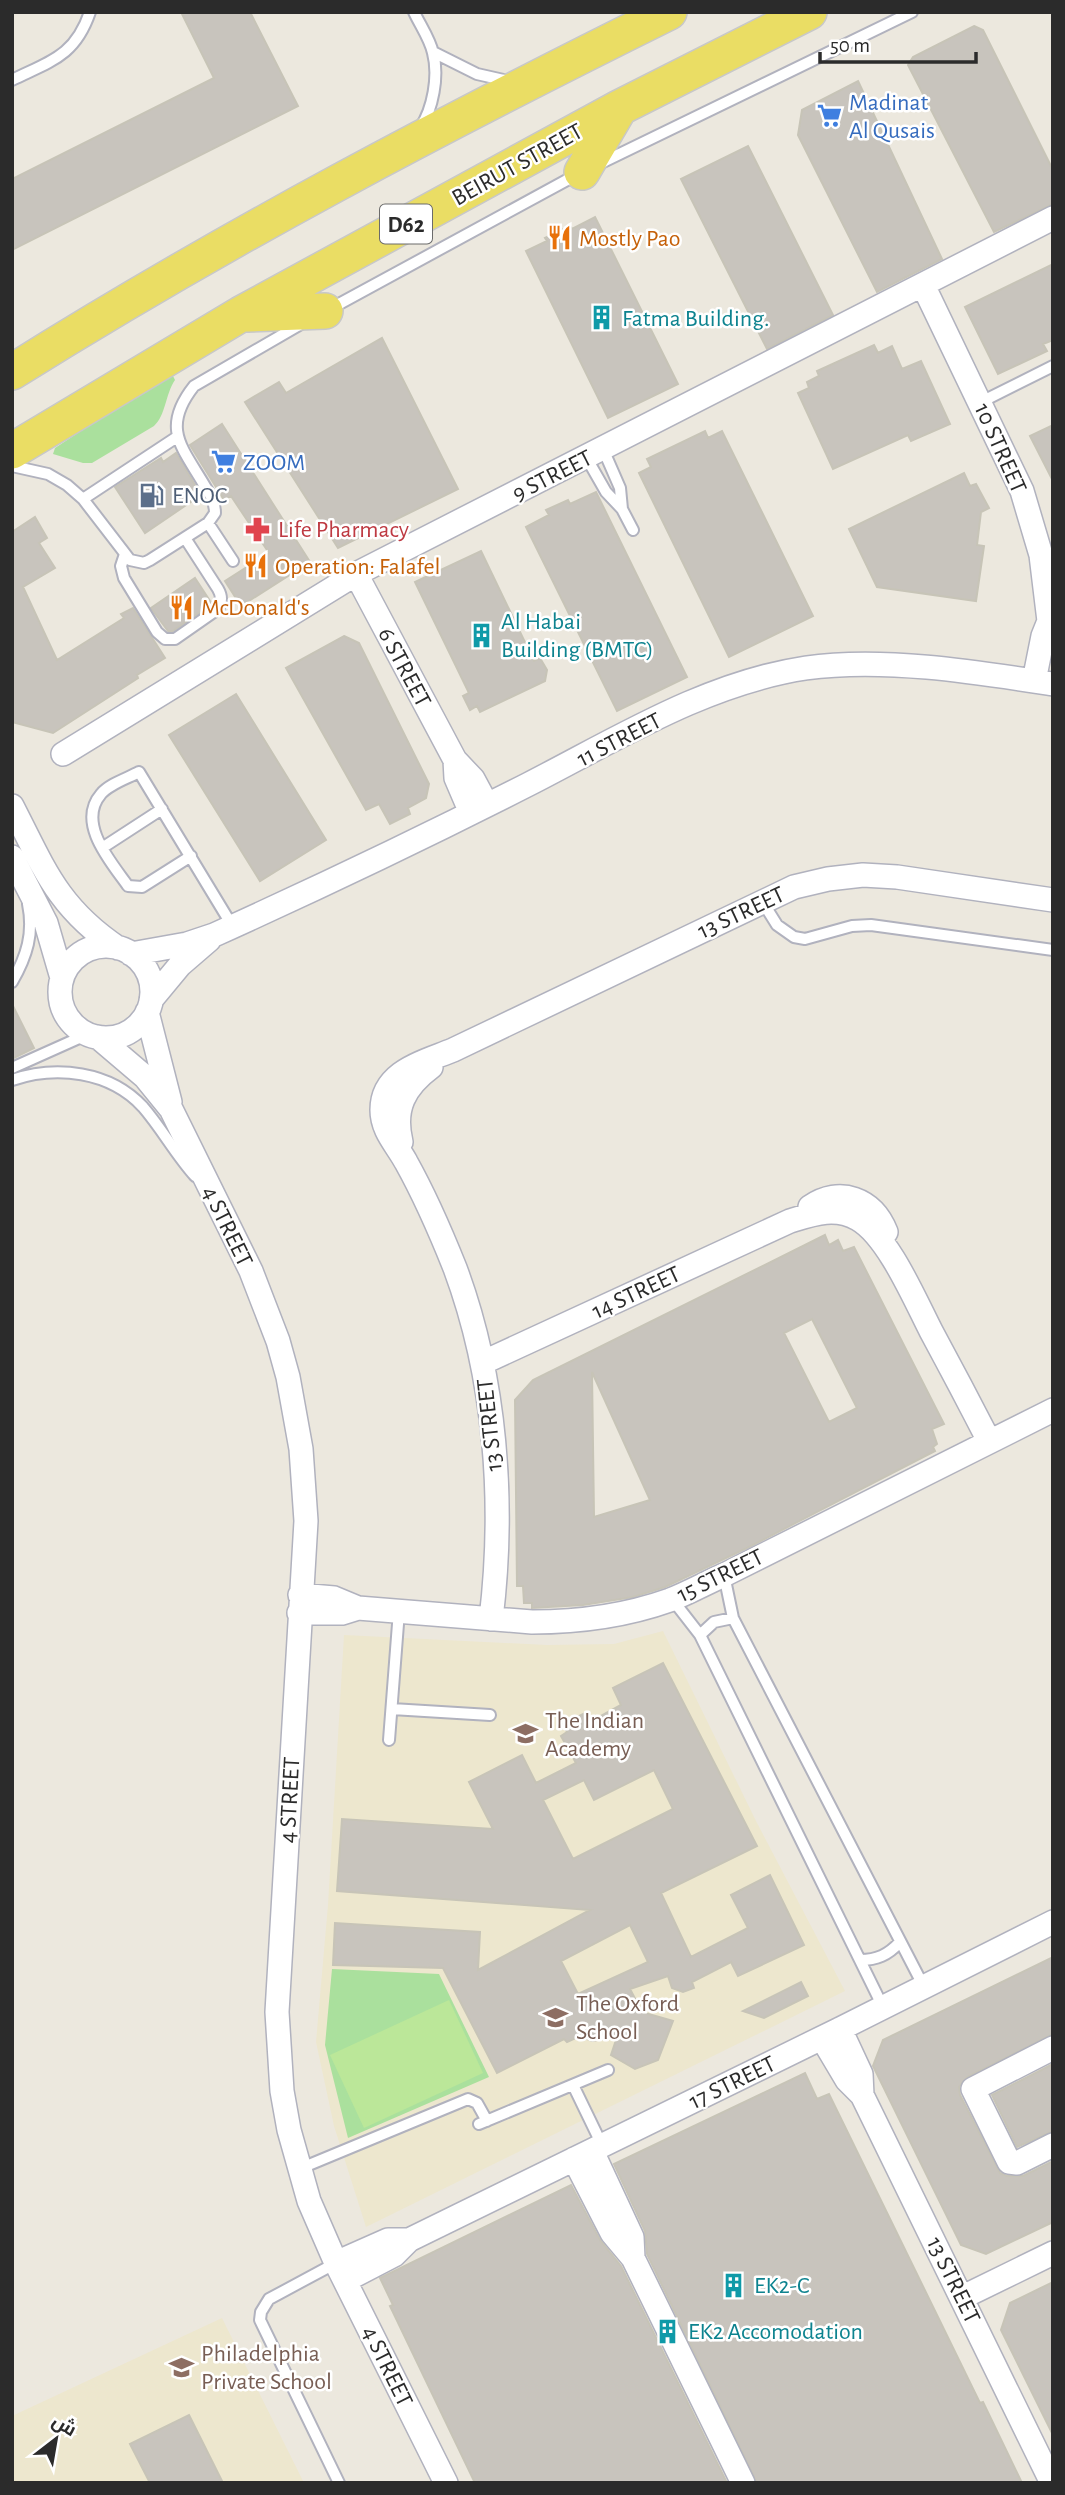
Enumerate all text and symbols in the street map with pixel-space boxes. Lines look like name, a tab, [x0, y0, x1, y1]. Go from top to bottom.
scale bar	[820, 21, 976, 65]
text: 50 m	[830, 35, 870, 56]
place label: Madinat Al Qusais	[849, 91, 935, 143]
supermarket icon: Madinat Al Qusais	[815, 102, 843, 130]
street label: BEIRUT STREET	[448, 119, 587, 211]
road number: D62	[380, 204, 432, 244]
restaurant icon: Mostly Pao	[545, 224, 573, 252]
place label: Mostly Pao	[579, 227, 681, 251]
building icon: Fatma Building.	[588, 304, 616, 332]
place label: Fatma Building.	[622, 307, 769, 331]
street label: 10 STREET	[970, 400, 1031, 497]
street label: 9 STREET	[509, 446, 596, 506]
supermarket icon: ZOOM	[209, 448, 237, 476]
place label: ZOOM	[243, 451, 305, 475]
fuel station icon: ENOC	[138, 481, 166, 509]
place label: ENOC	[172, 484, 227, 508]
pharmacy icon: Life Pharmacy	[244, 515, 272, 543]
place label: Life Pharmacy	[278, 518, 409, 542]
restaurant icon: Operation: Falafel	[241, 552, 269, 580]
place label: Operation: Falafel	[275, 555, 440, 579]
restaurant icon: McDonald's	[167, 593, 195, 621]
place label: McDonald's	[201, 596, 310, 620]
place label: Al Habai Building (BMTC)	[501, 610, 654, 662]
building icon: Al Habai Building (BMTC)	[467, 621, 495, 649]
street label: 6 STREET	[373, 624, 435, 711]
street label: 11 STREET	[573, 708, 666, 771]
street label: 13 STREET	[694, 882, 789, 943]
street label: 4 STREET	[197, 1182, 257, 1271]
street label: 14 STREET	[588, 1262, 685, 1324]
street label: 13 STREET	[473, 1377, 507, 1472]
street label: 15 STREET	[673, 1545, 768, 1607]
place label: The Indian Academy	[545, 1709, 644, 1761]
school or university icon: The Indian Academy	[511, 1720, 539, 1748]
street label: 4 STREET	[276, 1756, 304, 1844]
place label: The Oxford School	[576, 1992, 679, 2044]
school or university icon: The Oxford School	[542, 2003, 570, 2031]
street label: 17 STREET	[685, 2052, 780, 2114]
street label: 13 STREET	[922, 2233, 984, 2328]
building icon: EK2-C	[720, 2271, 748, 2299]
place label: EK2-C	[754, 2274, 809, 2298]
building icon: EK2 Accomodation	[654, 2317, 682, 2345]
place label: EK2 Accomodation	[688, 2320, 863, 2344]
street label: 4 STREET	[357, 2322, 417, 2411]
place label: Philadelphia Private School	[201, 2342, 332, 2394]
school or university icon: Philadelphia Private School	[167, 2353, 195, 2381]
north arrow	[21, 2404, 91, 2474]
text: ش	[48, 2410, 80, 2441]

